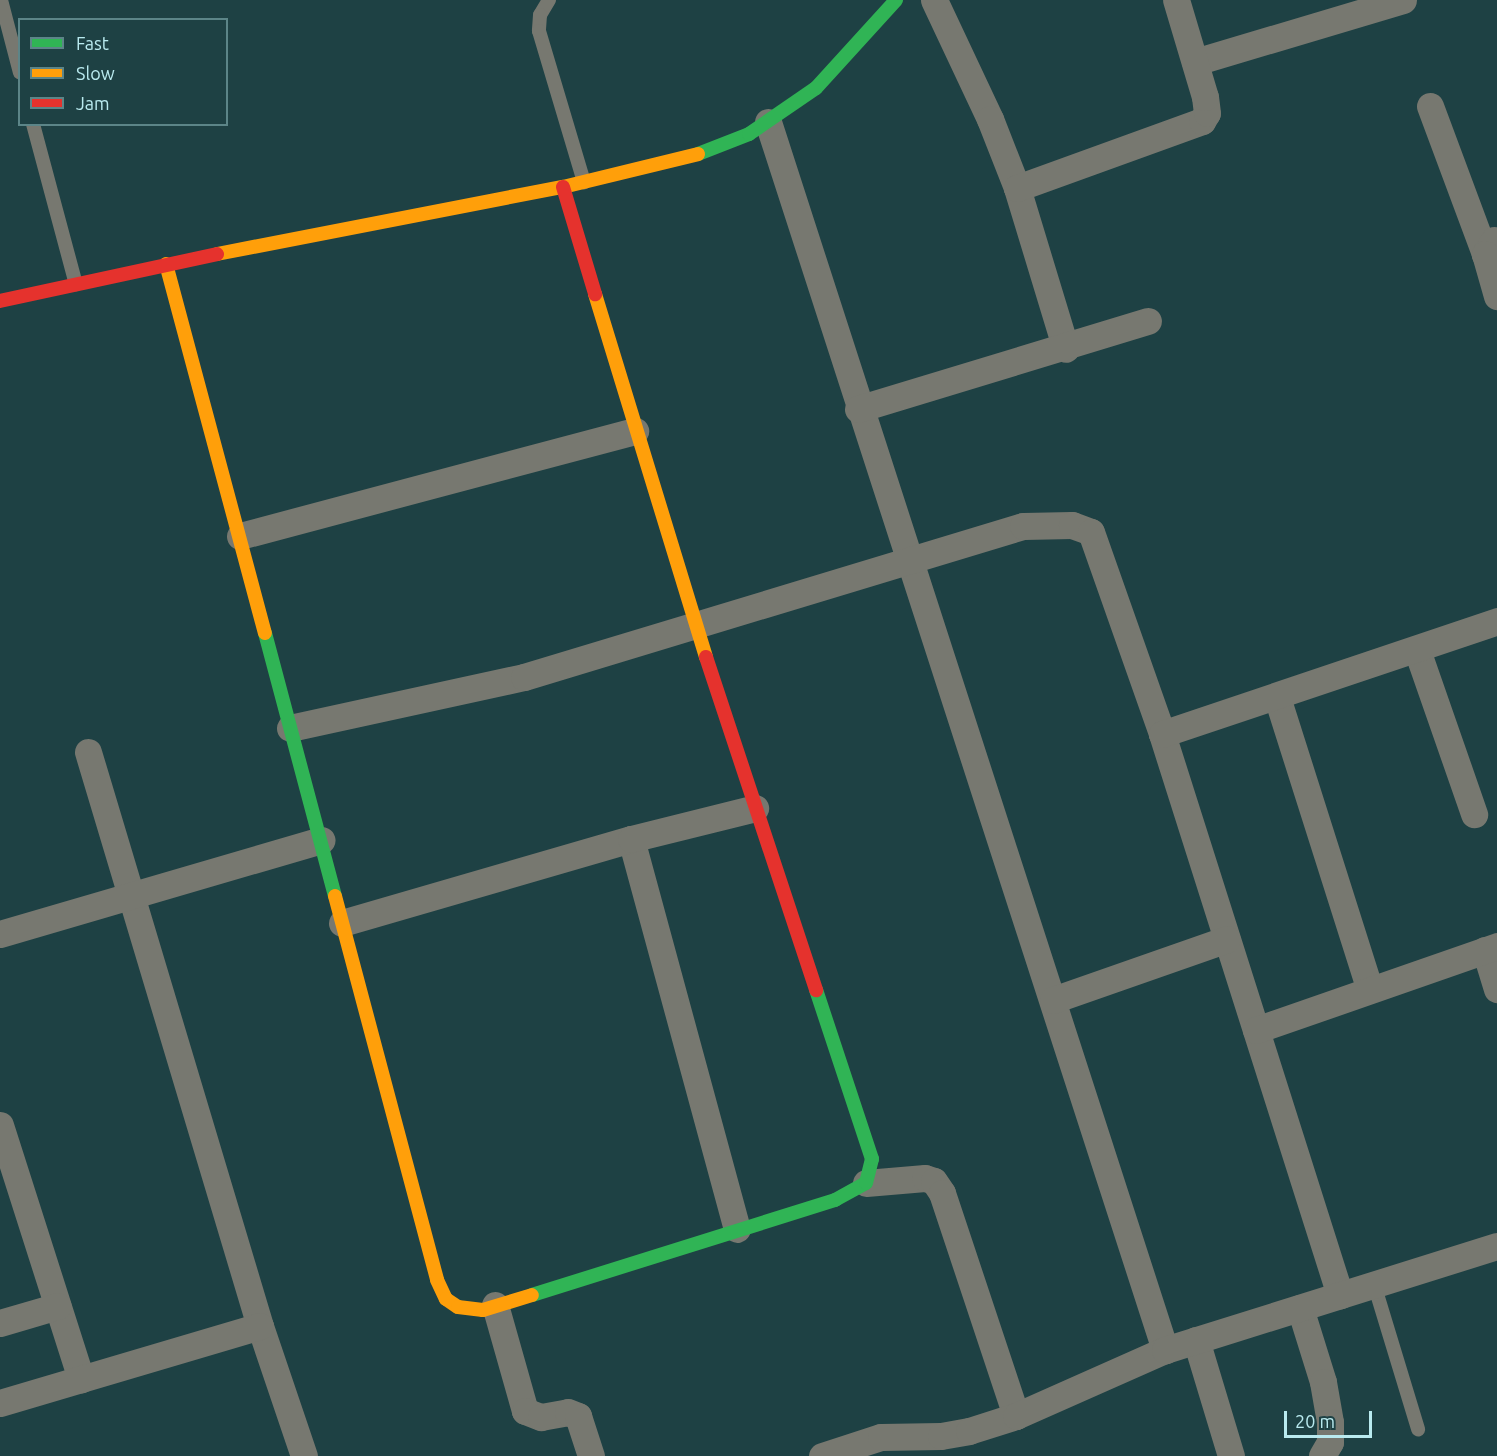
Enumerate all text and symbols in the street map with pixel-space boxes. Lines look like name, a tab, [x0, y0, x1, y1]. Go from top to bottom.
legend	[18, 18, 228, 126]
text: Fast	[76, 33, 109, 53]
text: Slow	[76, 63, 115, 83]
text: Jam	[76, 93, 110, 113]
scale bar	[1287, 1399, 1376, 1437]
text: 20 m	[1295, 1411, 1335, 1431]

